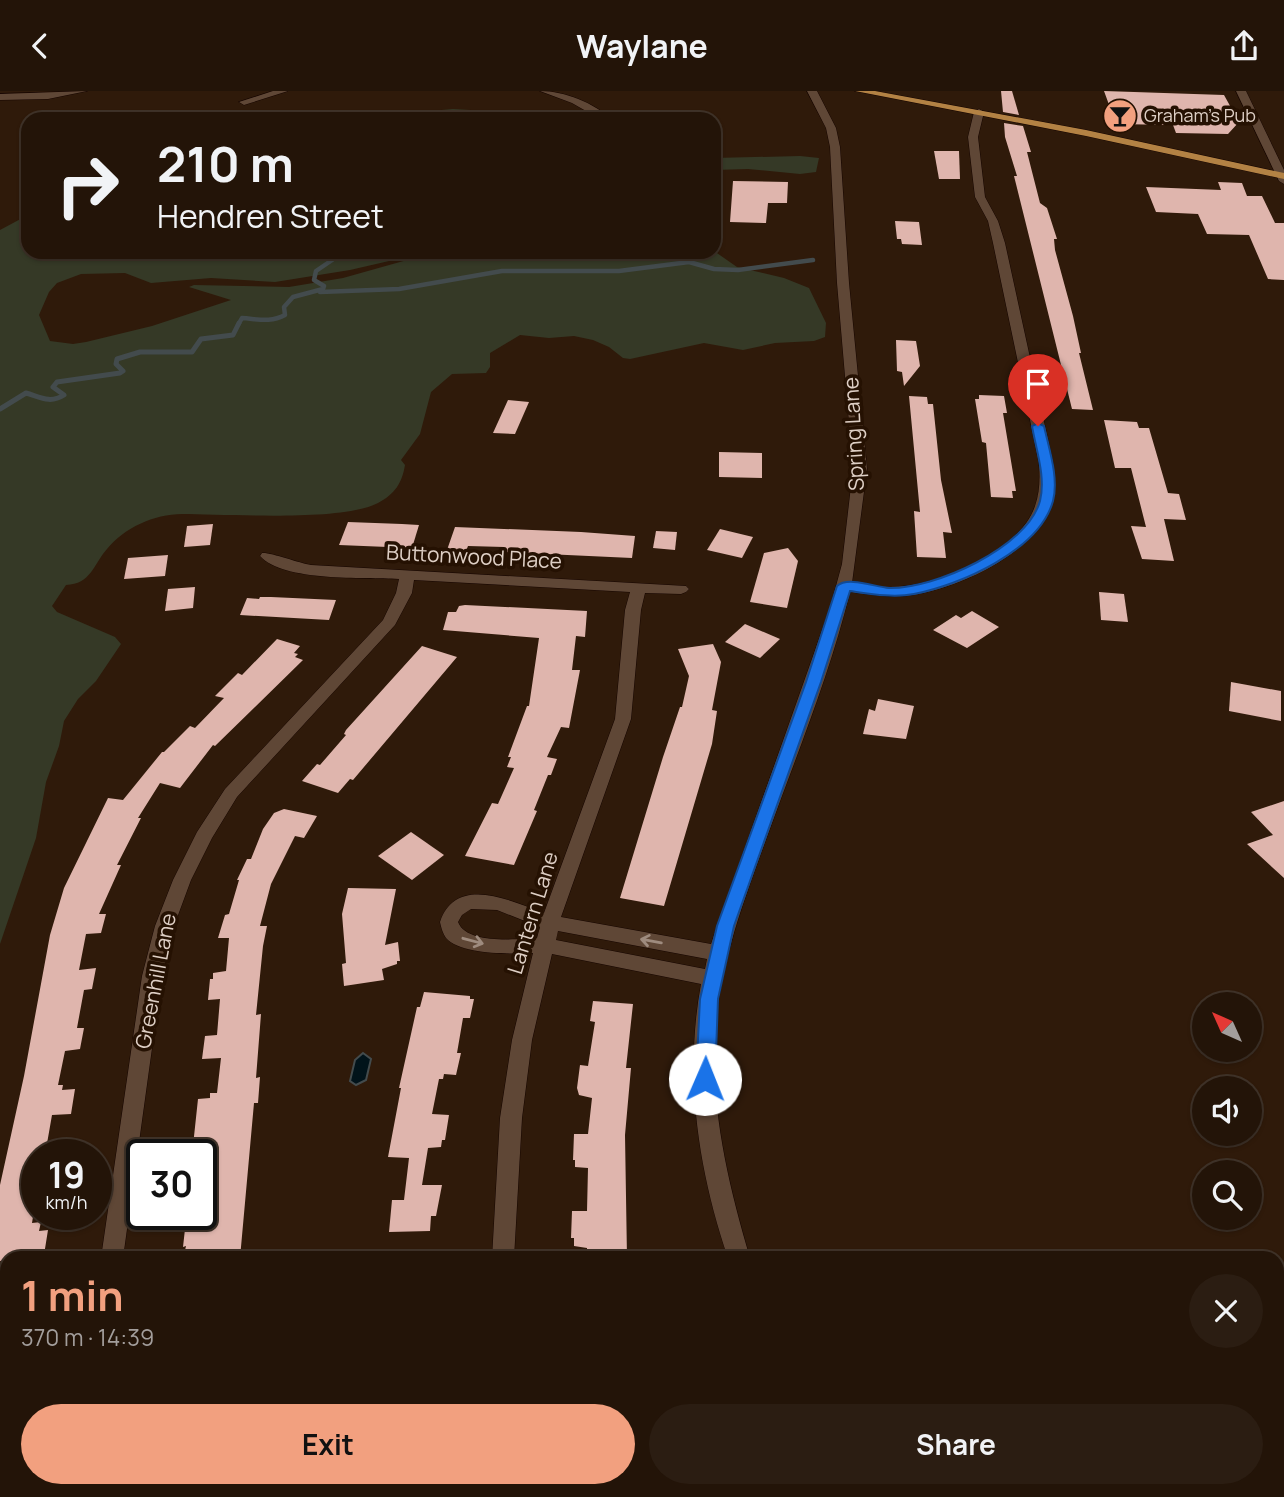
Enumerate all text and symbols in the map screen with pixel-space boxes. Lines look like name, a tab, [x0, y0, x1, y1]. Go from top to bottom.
text: Waylane	[576, 24, 708, 68]
icon: back	[21, 27, 59, 65]
icon: share	[1225, 27, 1263, 65]
bar icon: Graham's Pub	[1101, 97, 1139, 135]
place label: Graham's Pub	[1144, 103, 1256, 127]
text: 210 m	[157, 130, 294, 197]
icon: right	[42, 140, 133, 231]
text: Hendren Street	[157, 194, 384, 238]
pin	[1008, 354, 1068, 426]
icon: arrive	[1019, 365, 1057, 403]
street label: Spring Lane	[836, 376, 870, 492]
street label: Buttonwood Place	[386, 537, 563, 575]
street label: Lantern Lane	[500, 848, 564, 977]
street label: Greenhill Lane	[128, 911, 182, 1051]
one-way arrow	[640, 934, 663, 947]
one-way arrow	[462, 936, 484, 949]
north arrow	[1192, 992, 1262, 1062]
map controls	[1192, 992, 1262, 1230]
position arrow	[668, 1042, 742, 1116]
button: sound	[1192, 1076, 1262, 1146]
speed limit sign: 30	[126, 1139, 217, 1230]
text: 19	[48, 1151, 85, 1199]
button: search	[1192, 1160, 1262, 1230]
text: km/h	[46, 1190, 87, 1214]
text: 1 min	[21, 1266, 124, 1324]
button: close	[1189, 1274, 1263, 1348]
text: 370 m · 14:39	[21, 1321, 154, 1353]
button: Exit	[21, 1404, 635, 1484]
button: Share	[649, 1404, 1263, 1484]

